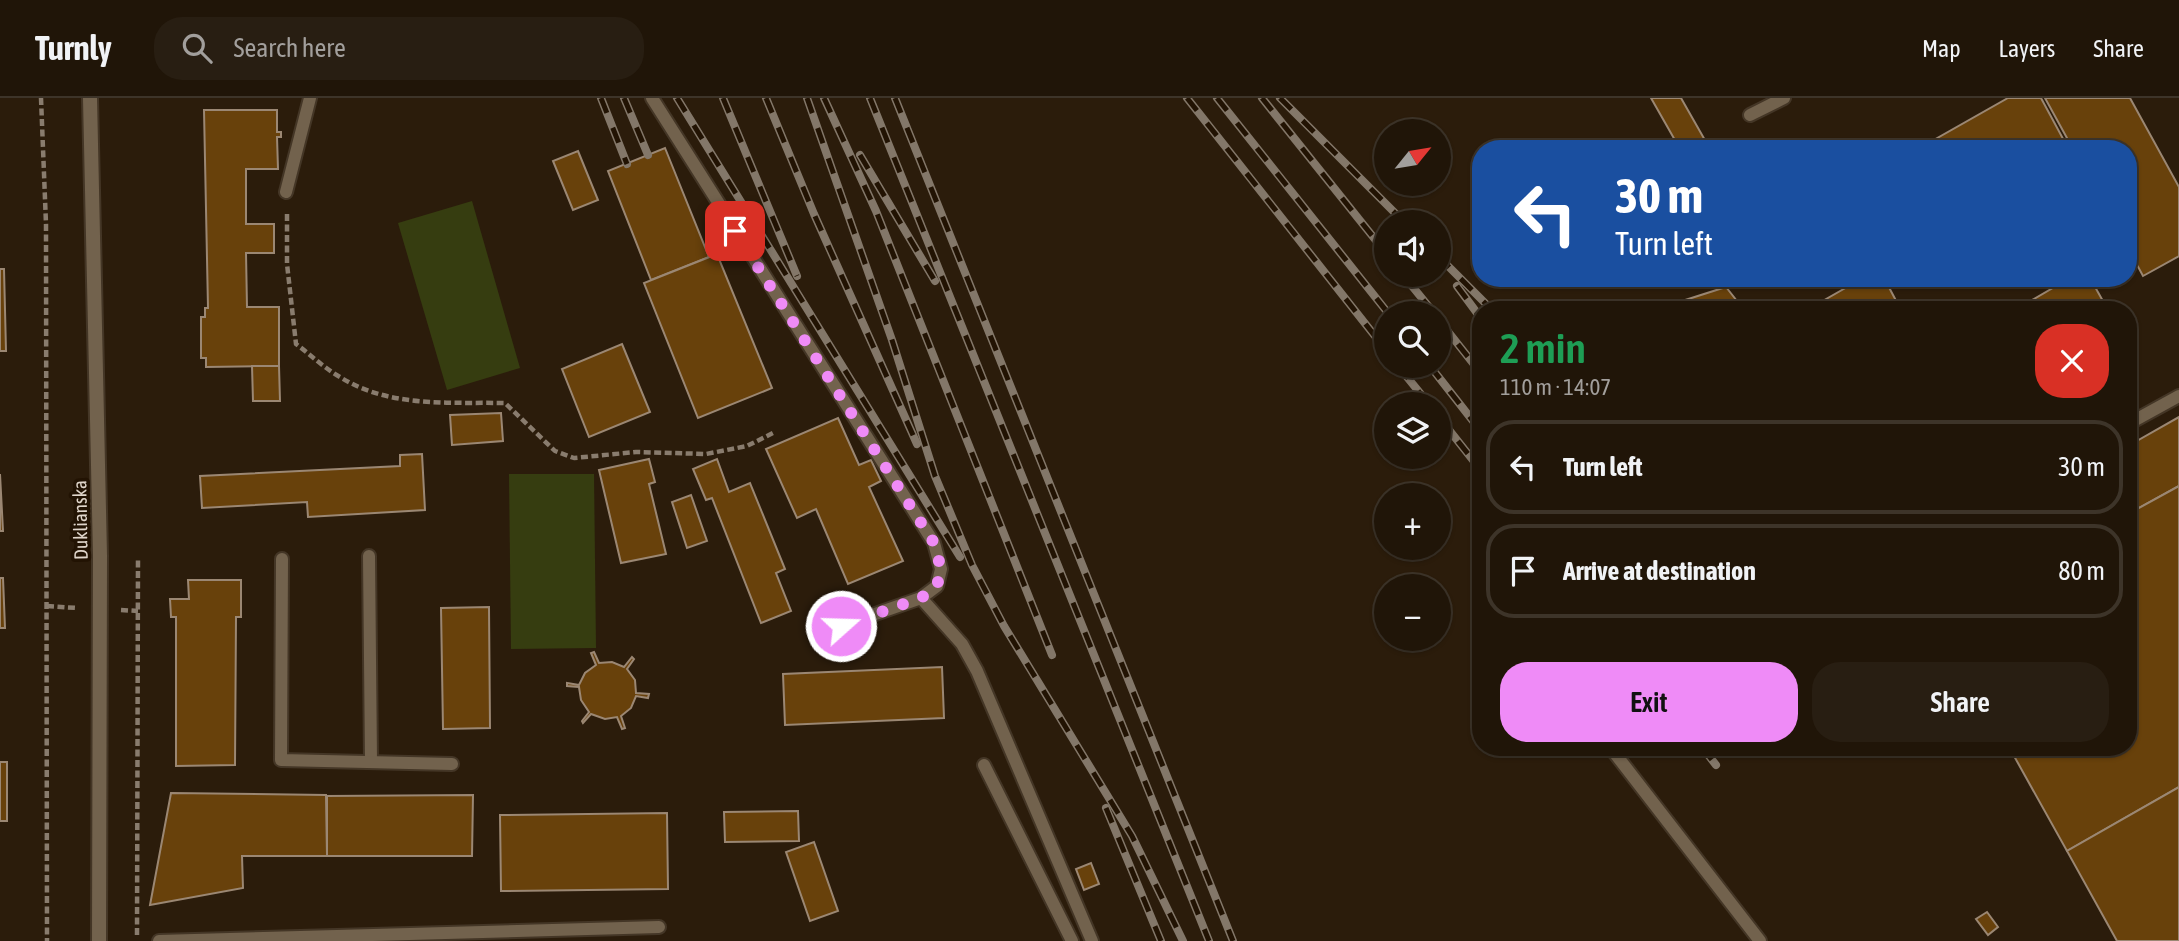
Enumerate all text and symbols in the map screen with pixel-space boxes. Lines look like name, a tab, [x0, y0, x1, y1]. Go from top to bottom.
search box	[154, 17, 644, 80]
text: Turnly	[35, 29, 112, 67]
icon: search	[178, 29, 216, 67]
text: Search here	[234, 33, 346, 63]
text: Map	[1922, 35, 1961, 62]
text: Layers	[1999, 35, 2055, 62]
text: Share	[2093, 35, 2144, 62]
north arrow	[1374, 119, 1451, 196]
map controls	[1374, 119, 1451, 651]
text: 30 m	[1615, 167, 1703, 223]
icon: left	[1500, 168, 1591, 259]
pin	[705, 201, 765, 261]
button: sound	[1374, 210, 1451, 287]
icon: arrive	[716, 212, 754, 250]
text: Turn left	[1615, 225, 1713, 262]
button: search	[1374, 301, 1451, 378]
text: 2 min	[1500, 324, 1586, 372]
button: close	[2035, 324, 2109, 398]
text: 110 m · 14:07	[1500, 374, 1611, 400]
button: layers	[1374, 392, 1451, 469]
icon: left	[1504, 448, 1542, 486]
text: Turn left	[1563, 452, 1643, 482]
text: 30 m	[2058, 452, 2105, 482]
street label: Duklianska	[68, 480, 92, 560]
button: +	[1374, 483, 1451, 560]
icon: arrive	[1504, 552, 1542, 590]
text: Arrive at destination	[1563, 556, 1756, 586]
text: 80 m	[2058, 556, 2105, 586]
button: −	[1374, 574, 1451, 651]
position arrow	[804, 589, 878, 663]
button: Exit	[1500, 662, 1798, 742]
button: Share	[1812, 662, 2109, 742]

